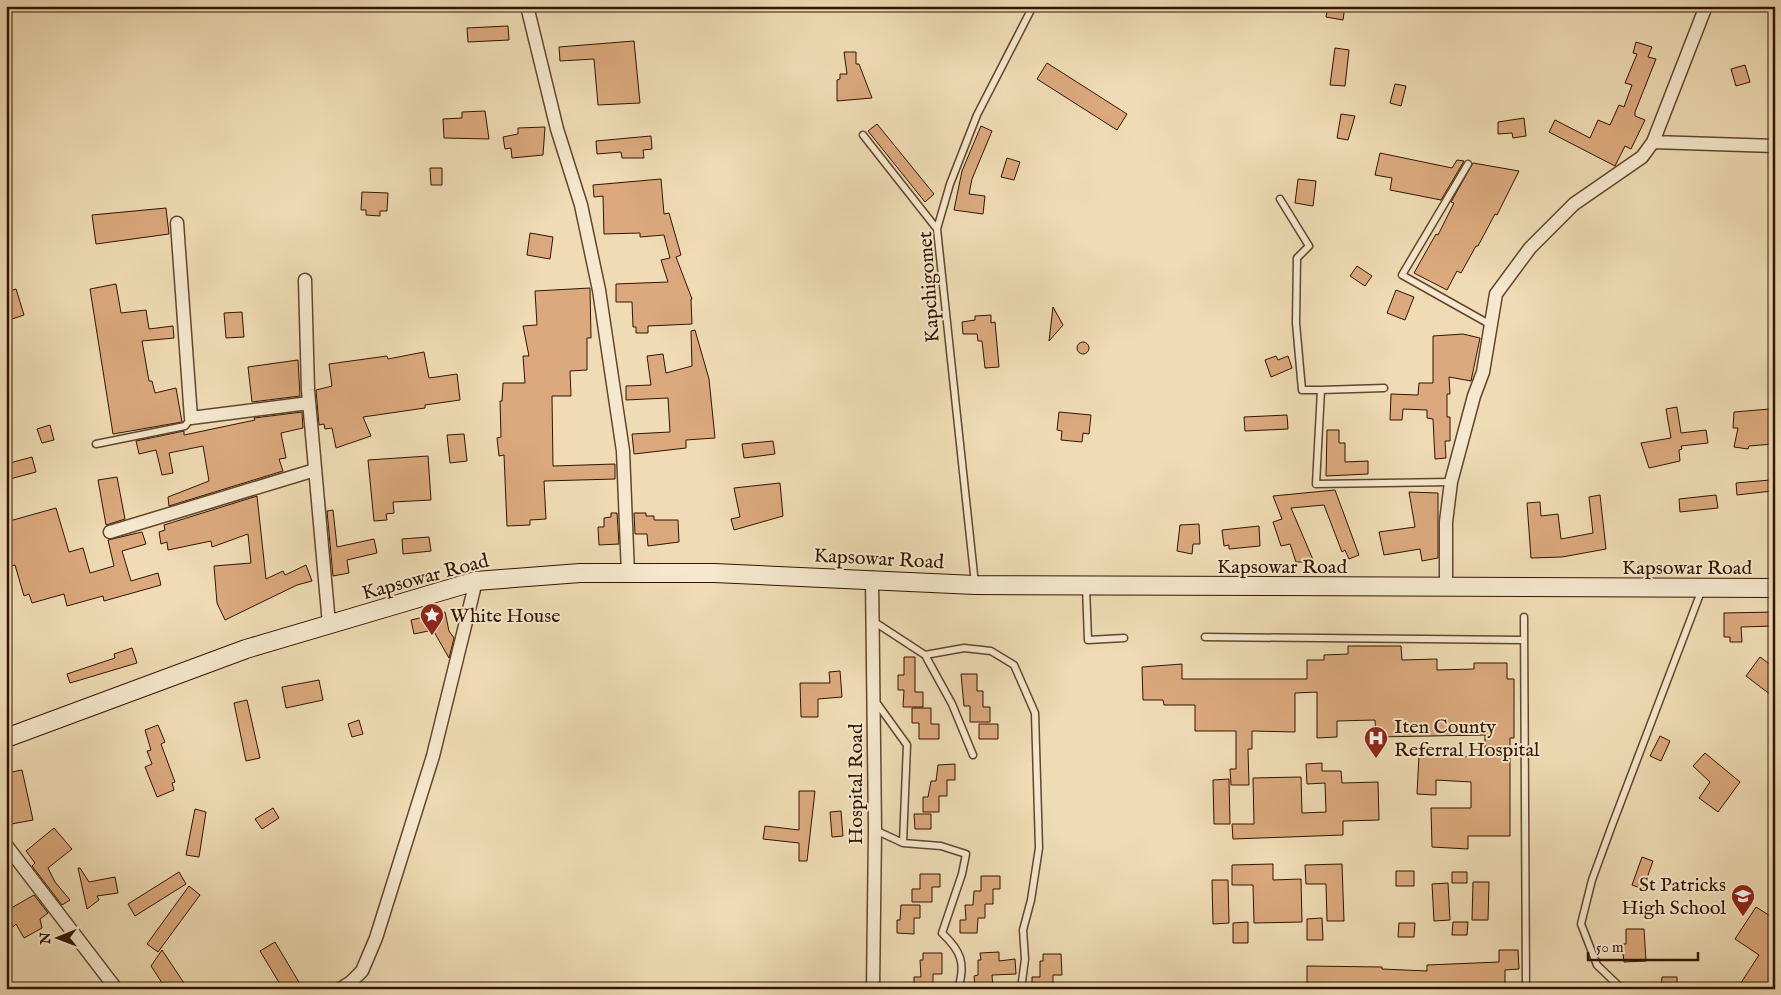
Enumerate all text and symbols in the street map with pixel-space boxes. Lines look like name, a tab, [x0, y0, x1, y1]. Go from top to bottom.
street label: Kapchigomet	[913, 230, 946, 343]
street label: Kapsowar Road	[813, 544, 945, 575]
street label: Kapsowar Road	[359, 548, 492, 606]
street label: Kapsowar Road	[1217, 555, 1347, 580]
street label: Kapsowar Road	[1622, 556, 1752, 581]
place icon: White House	[419, 602, 445, 636]
place label: White House	[450, 604, 560, 629]
place label: Iten County Referral Hospital	[1394, 715, 1540, 763]
street label: Hospital Road	[844, 723, 869, 845]
hospital icon: Iten County Referral Hospital	[1363, 725, 1389, 759]
place label: St Patricks High School	[1621, 873, 1727, 921]
school or university icon: St Patricks High School	[1730, 883, 1756, 917]
north arrow	[32, 912, 82, 962]
scale bar	[1588, 930, 1698, 962]
text: N	[37, 932, 55, 945]
text: 50 m	[1596, 938, 1624, 957]

